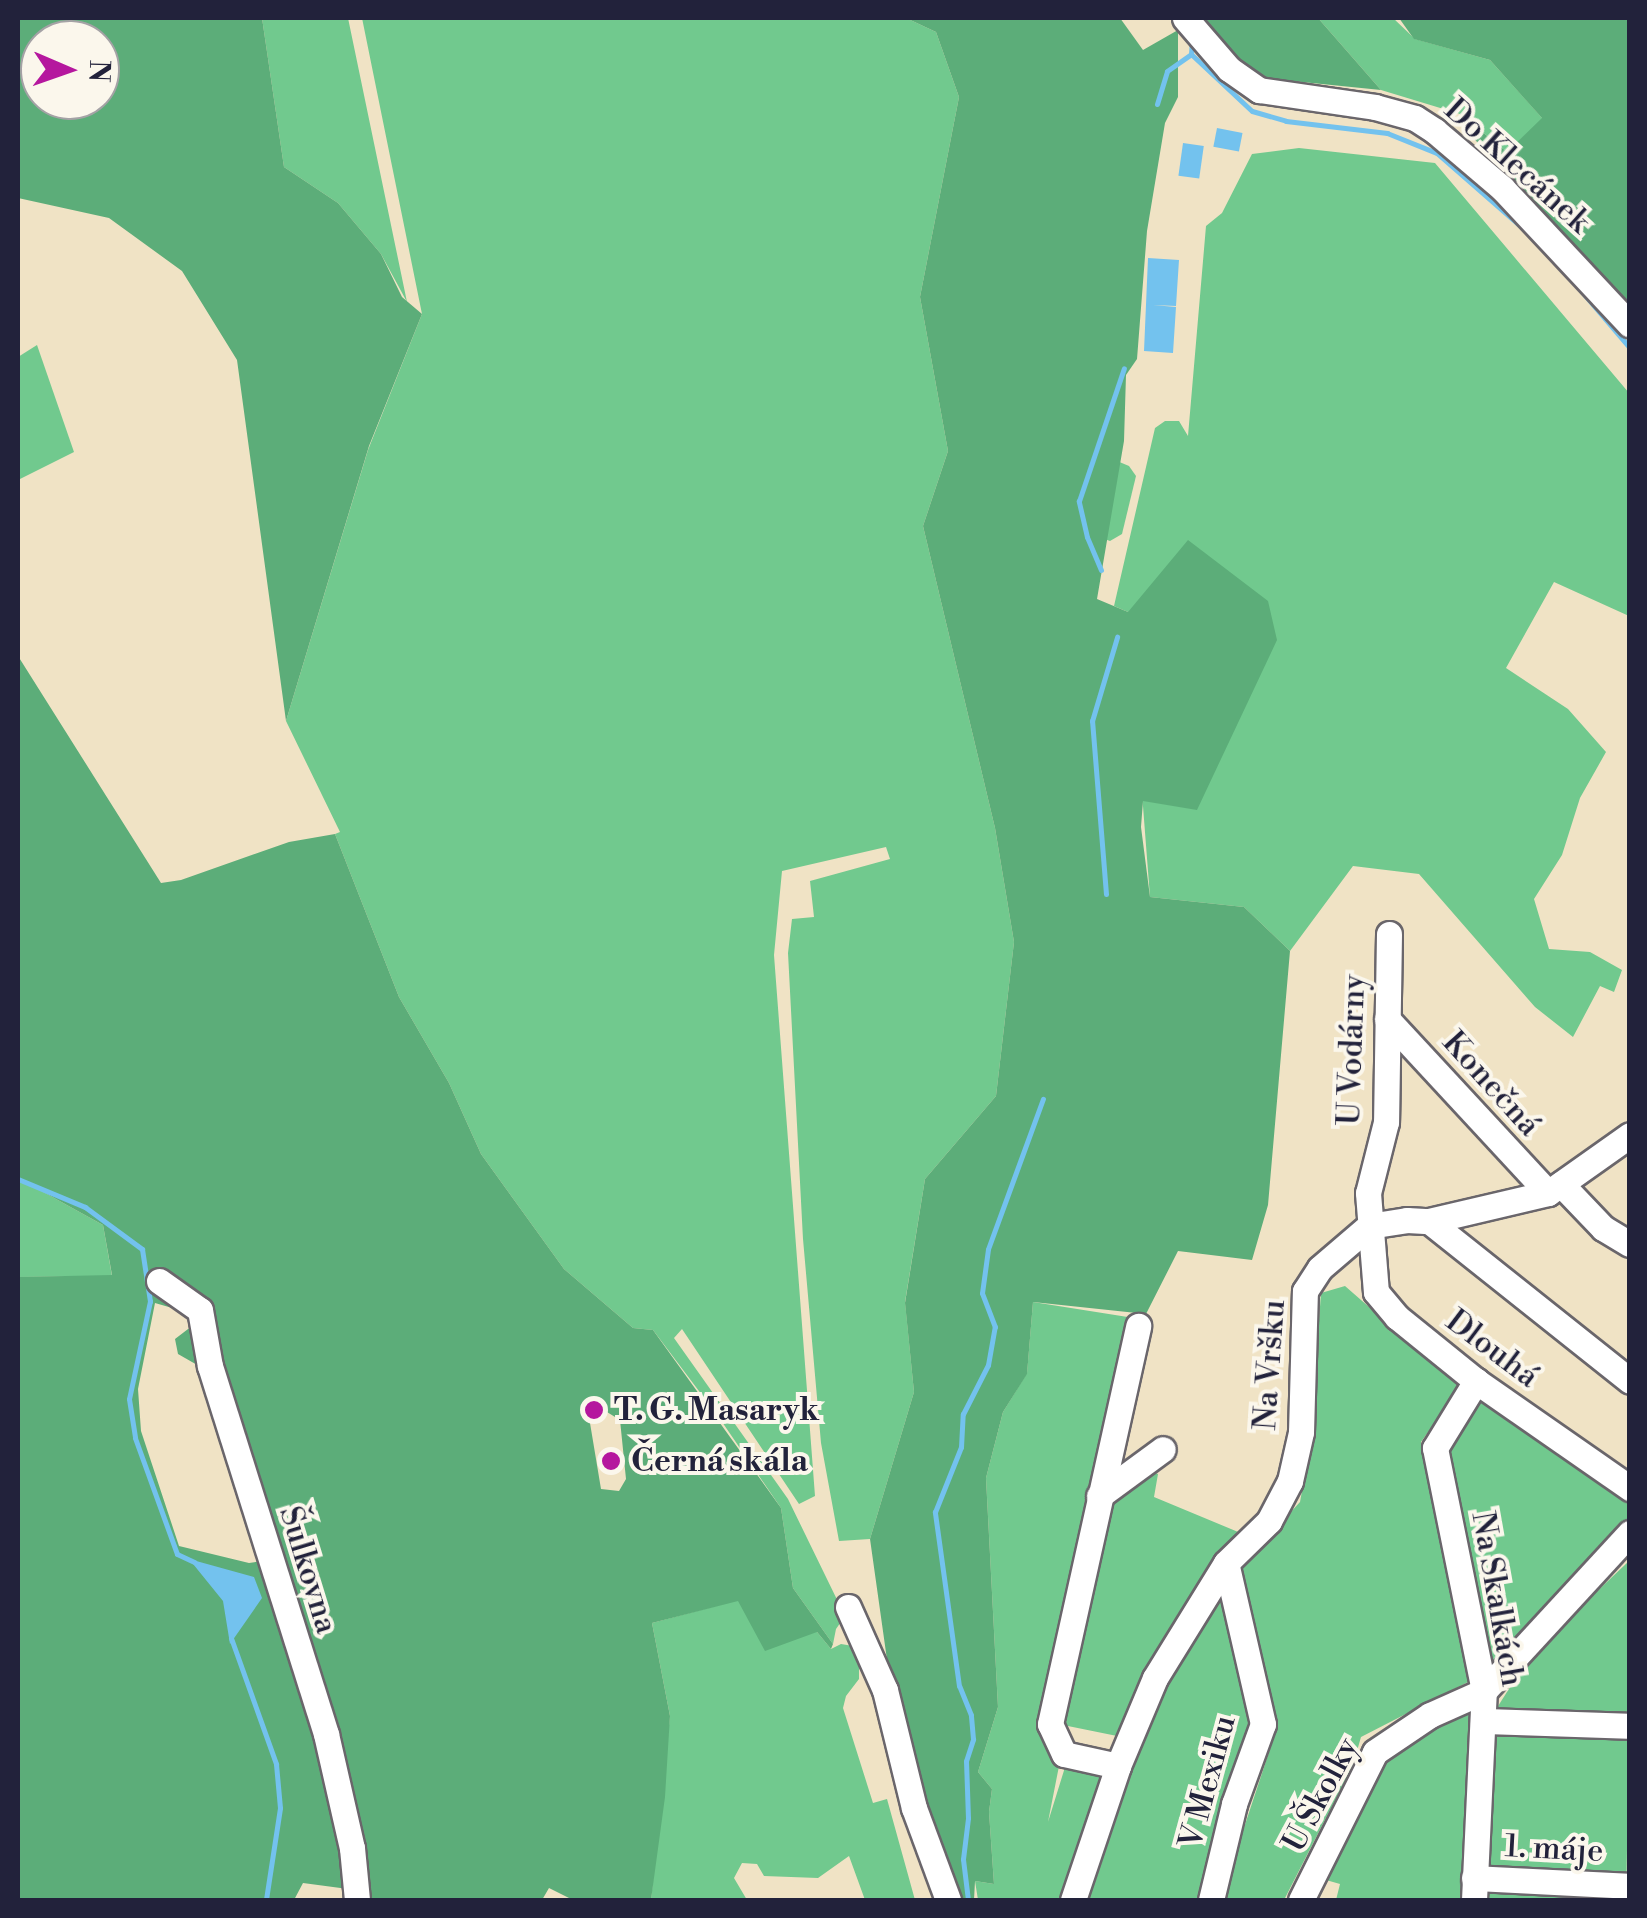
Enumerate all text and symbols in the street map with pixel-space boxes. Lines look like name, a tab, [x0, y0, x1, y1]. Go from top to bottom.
north arrow	[20, 20, 120, 120]
text: N	[81, 59, 116, 83]
street label: Do Klecánek	[1436, 91, 1598, 241]
street label: U Vodárny	[1330, 974, 1374, 1126]
street label: Konečná	[1434, 1024, 1548, 1144]
street label: Na Vršku	[1246, 1298, 1294, 1432]
street label: Dlouhá	[1438, 1302, 1546, 1396]
place label: T. G. Masaryk	[614, 1391, 819, 1429]
marker: T. G. Masaryk	[583, 1399, 605, 1421]
place label: Černá skála	[631, 1442, 808, 1480]
marker: Černá skála	[600, 1450, 622, 1472]
street label: Šulkovna	[270, 1502, 346, 1638]
street label: Na Skalkách	[1463, 1509, 1531, 1689]
street label: V Mexiku	[1172, 1711, 1244, 1853]
street label: U Školky	[1275, 1731, 1367, 1859]
street label: 1. máje	[1504, 1827, 1604, 1871]

